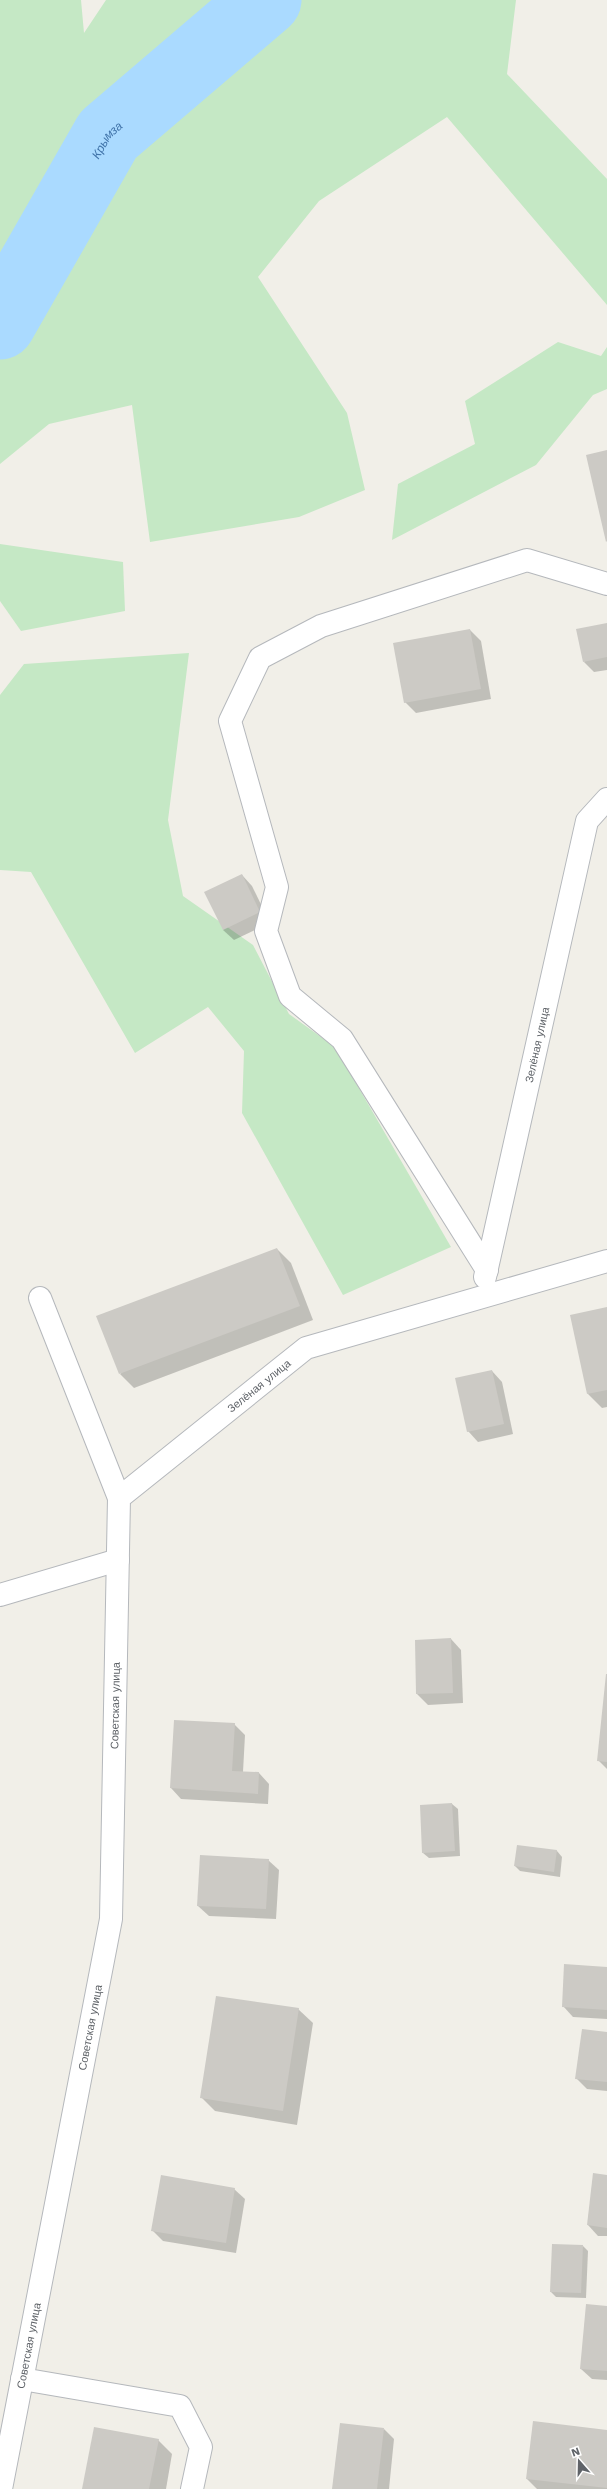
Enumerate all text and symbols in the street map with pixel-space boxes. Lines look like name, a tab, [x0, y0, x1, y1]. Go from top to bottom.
water label: Крымза	[89, 119, 126, 161]
street label: Зелёная улица	[522, 1005, 552, 1084]
street label: Зелёная улица	[225, 1356, 294, 1415]
street label: Советская улица	[108, 1661, 122, 1749]
street label: Советская улица	[75, 1983, 105, 2072]
street label: Советская улица	[14, 2301, 43, 2390]
north arrow	[559, 2441, 599, 2481]
text: N	[570, 2445, 582, 2460]

